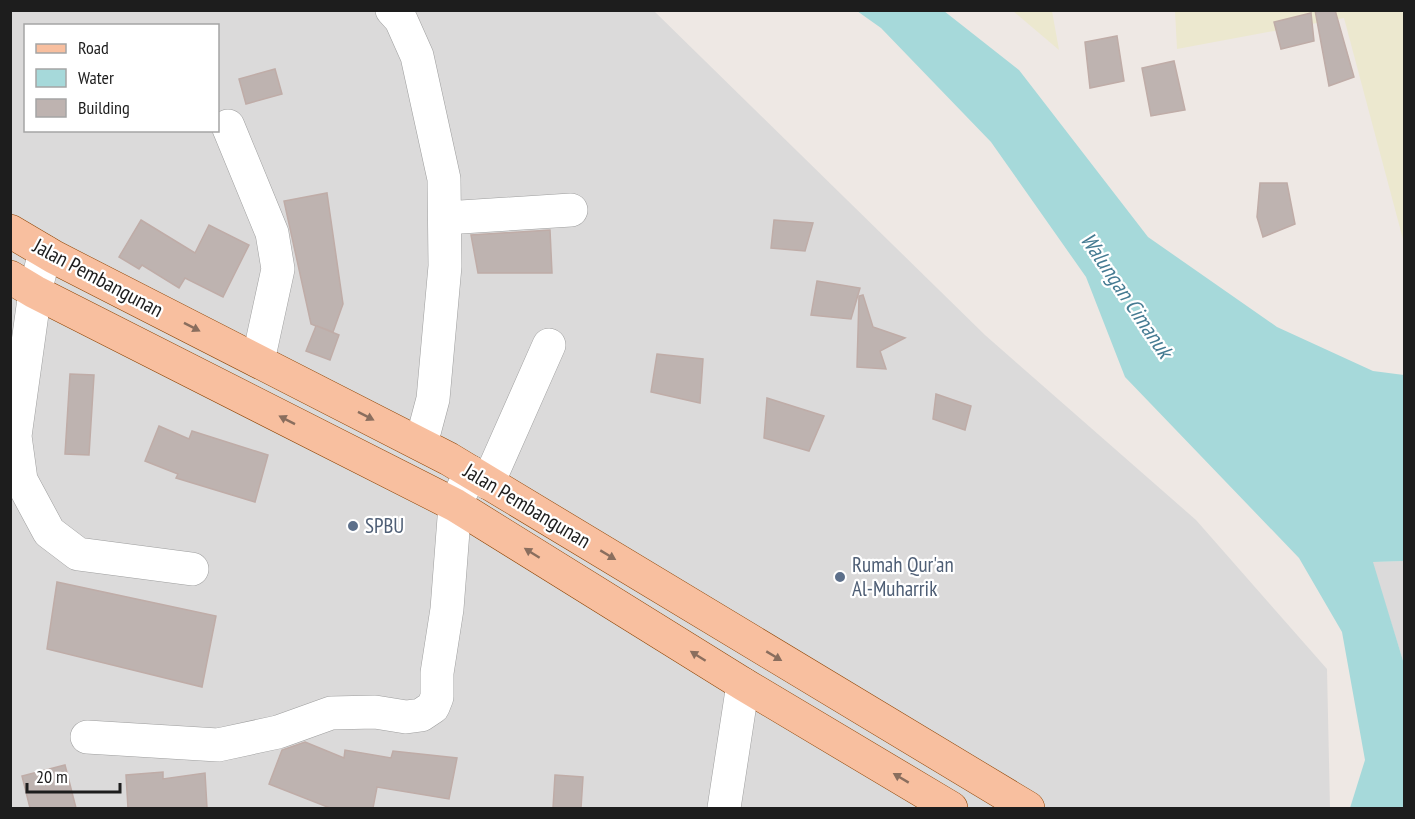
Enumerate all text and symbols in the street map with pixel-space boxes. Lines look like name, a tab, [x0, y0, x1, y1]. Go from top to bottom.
legend	[24, 24, 219, 132]
text: Road	[78, 36, 109, 59]
text: Water	[78, 66, 114, 89]
text: Building	[78, 96, 130, 119]
water label: Walungan Cimanuk	[1075, 227, 1181, 365]
street label: Jalan Pembangunan	[28, 232, 168, 323]
one-way arrow	[183, 322, 201, 332]
one-way arrow	[358, 411, 375, 421]
one-way arrow	[279, 415, 296, 425]
street label: Jalan Pembangunan	[458, 457, 596, 554]
place label: SPBU	[365, 512, 404, 539]
marker: SPBU	[346, 519, 360, 533]
one-way arrow	[524, 547, 540, 558]
one-way arrow	[599, 549, 616, 560]
place label: Rumah Qur'an Al-Muharrik	[852, 551, 954, 602]
marker: Rumah Qur'an Al-Muharrik	[833, 570, 847, 584]
one-way arrow	[690, 650, 706, 661]
one-way arrow	[766, 651, 782, 662]
scale bar	[27, 756, 120, 794]
text: 20 m	[36, 765, 68, 788]
one-way arrow	[893, 773, 909, 784]

